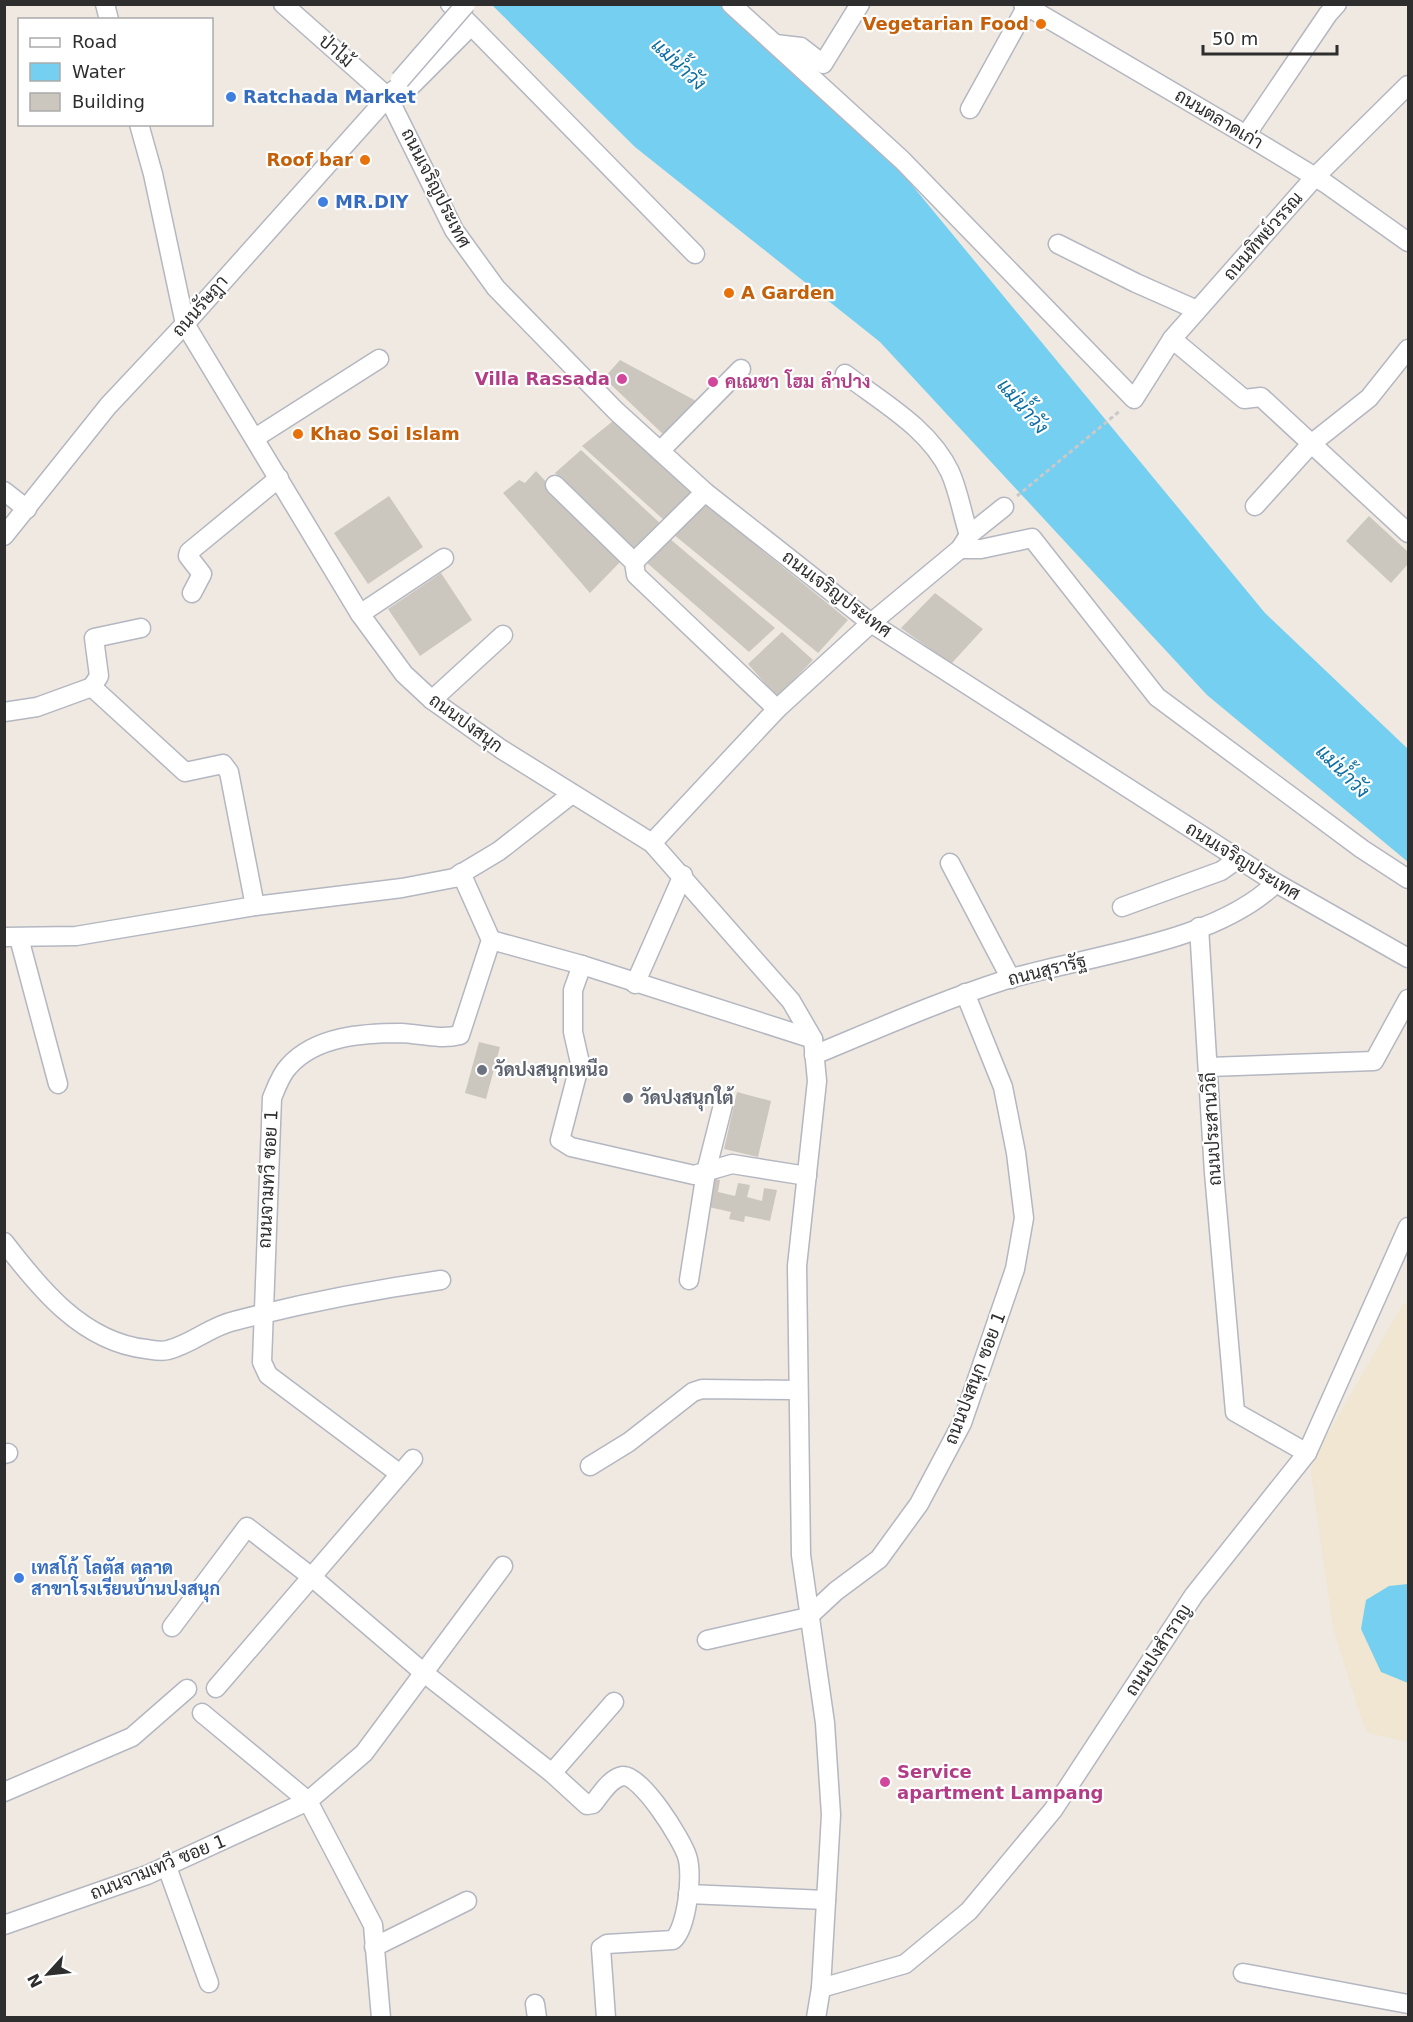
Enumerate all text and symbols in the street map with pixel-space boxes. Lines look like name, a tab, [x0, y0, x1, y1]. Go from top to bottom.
place label: Vegetarian Food	[863, 13, 1029, 34]
marker: Vegetarian Food	[1034, 17, 1048, 31]
legend	[18, 18, 213, 126]
scale bar	[1203, 18, 1336, 56]
water label: แม่น้ำวัง	[647, 28, 715, 95]
text: 50 m	[1212, 28, 1258, 49]
street label: ป่าไม้	[315, 29, 360, 72]
text: Road	[72, 31, 117, 52]
text: Water	[72, 61, 126, 82]
street label: ถนนตลาดเก่า	[1171, 83, 1268, 153]
place label: Ratchada Market	[243, 86, 416, 107]
marker: Ratchada Market	[224, 90, 238, 104]
text: Building	[72, 91, 145, 112]
street label: ถนนเจริญประเทศ	[396, 125, 476, 251]
place label: Roof bar	[266, 149, 353, 170]
marker: Roof bar	[358, 153, 372, 167]
street label: ถนนทิพย์วรรณ	[1217, 186, 1307, 284]
place label: MR.DIY	[335, 191, 410, 212]
marker: MR.DIY	[316, 195, 330, 209]
street label: ถนนรัษฎา	[167, 271, 233, 342]
place label: A Garden	[741, 282, 835, 303]
marker: A Garden	[722, 286, 736, 300]
place label: Villa Rassada	[475, 368, 610, 389]
place label: คเณชา โฮม ลำปาง	[725, 369, 871, 392]
water label: แม่น้ำวัง	[992, 369, 1058, 439]
marker: Villa Rassada	[615, 372, 629, 386]
marker: คเณชา โฮม ลำปาง	[706, 375, 720, 389]
place label: Khao Soi Islam	[310, 423, 460, 444]
marker: Khao Soi Islam	[291, 427, 305, 441]
street label: ถนนเจริญประเทศ	[778, 546, 896, 642]
street label: ถนนปงสนุก	[424, 689, 507, 758]
water label: แม่น้ำวัง	[1311, 735, 1379, 803]
street label: ถนนเจริญประเทศ	[1182, 817, 1304, 905]
street label: ถนนสุรารัฐ	[1006, 950, 1089, 991]
place label: วัดปงสนุกเหนือ	[494, 1058, 609, 1084]
marker: วัดปงสนุกเหนือ	[475, 1063, 489, 1077]
street label: ถนนประสานวิถี	[1196, 1072, 1225, 1187]
place label: วัดปงสนุกใต้	[640, 1085, 734, 1112]
marker: วัดปงสนุกใต้	[621, 1091, 635, 1105]
street label: ถนนจามทวี ซอย 1	[251, 1109, 282, 1249]
street label: ถนนปงสนุก ซอย 1	[940, 1308, 1011, 1448]
place label: เทสโก้ โลตัส ตลาด สาขาโรงเรียนบ้านปงสนุก	[31, 1555, 220, 1603]
marker: เทสโก้ โลตัส ตลาด สาขาโรงเรียนบ้านปงสนุก	[12, 1571, 26, 1585]
street label: ถนนปงสำราญ	[1120, 1600, 1196, 1700]
place label: Service apartment Lampang	[897, 1761, 1103, 1803]
marker: Service apartment Lampang	[878, 1775, 892, 1789]
street label: ถนนจามเทวี ซอย 1	[86, 1828, 229, 1903]
north arrow	[18, 1944, 78, 2004]
text: N	[24, 1970, 47, 1991]

